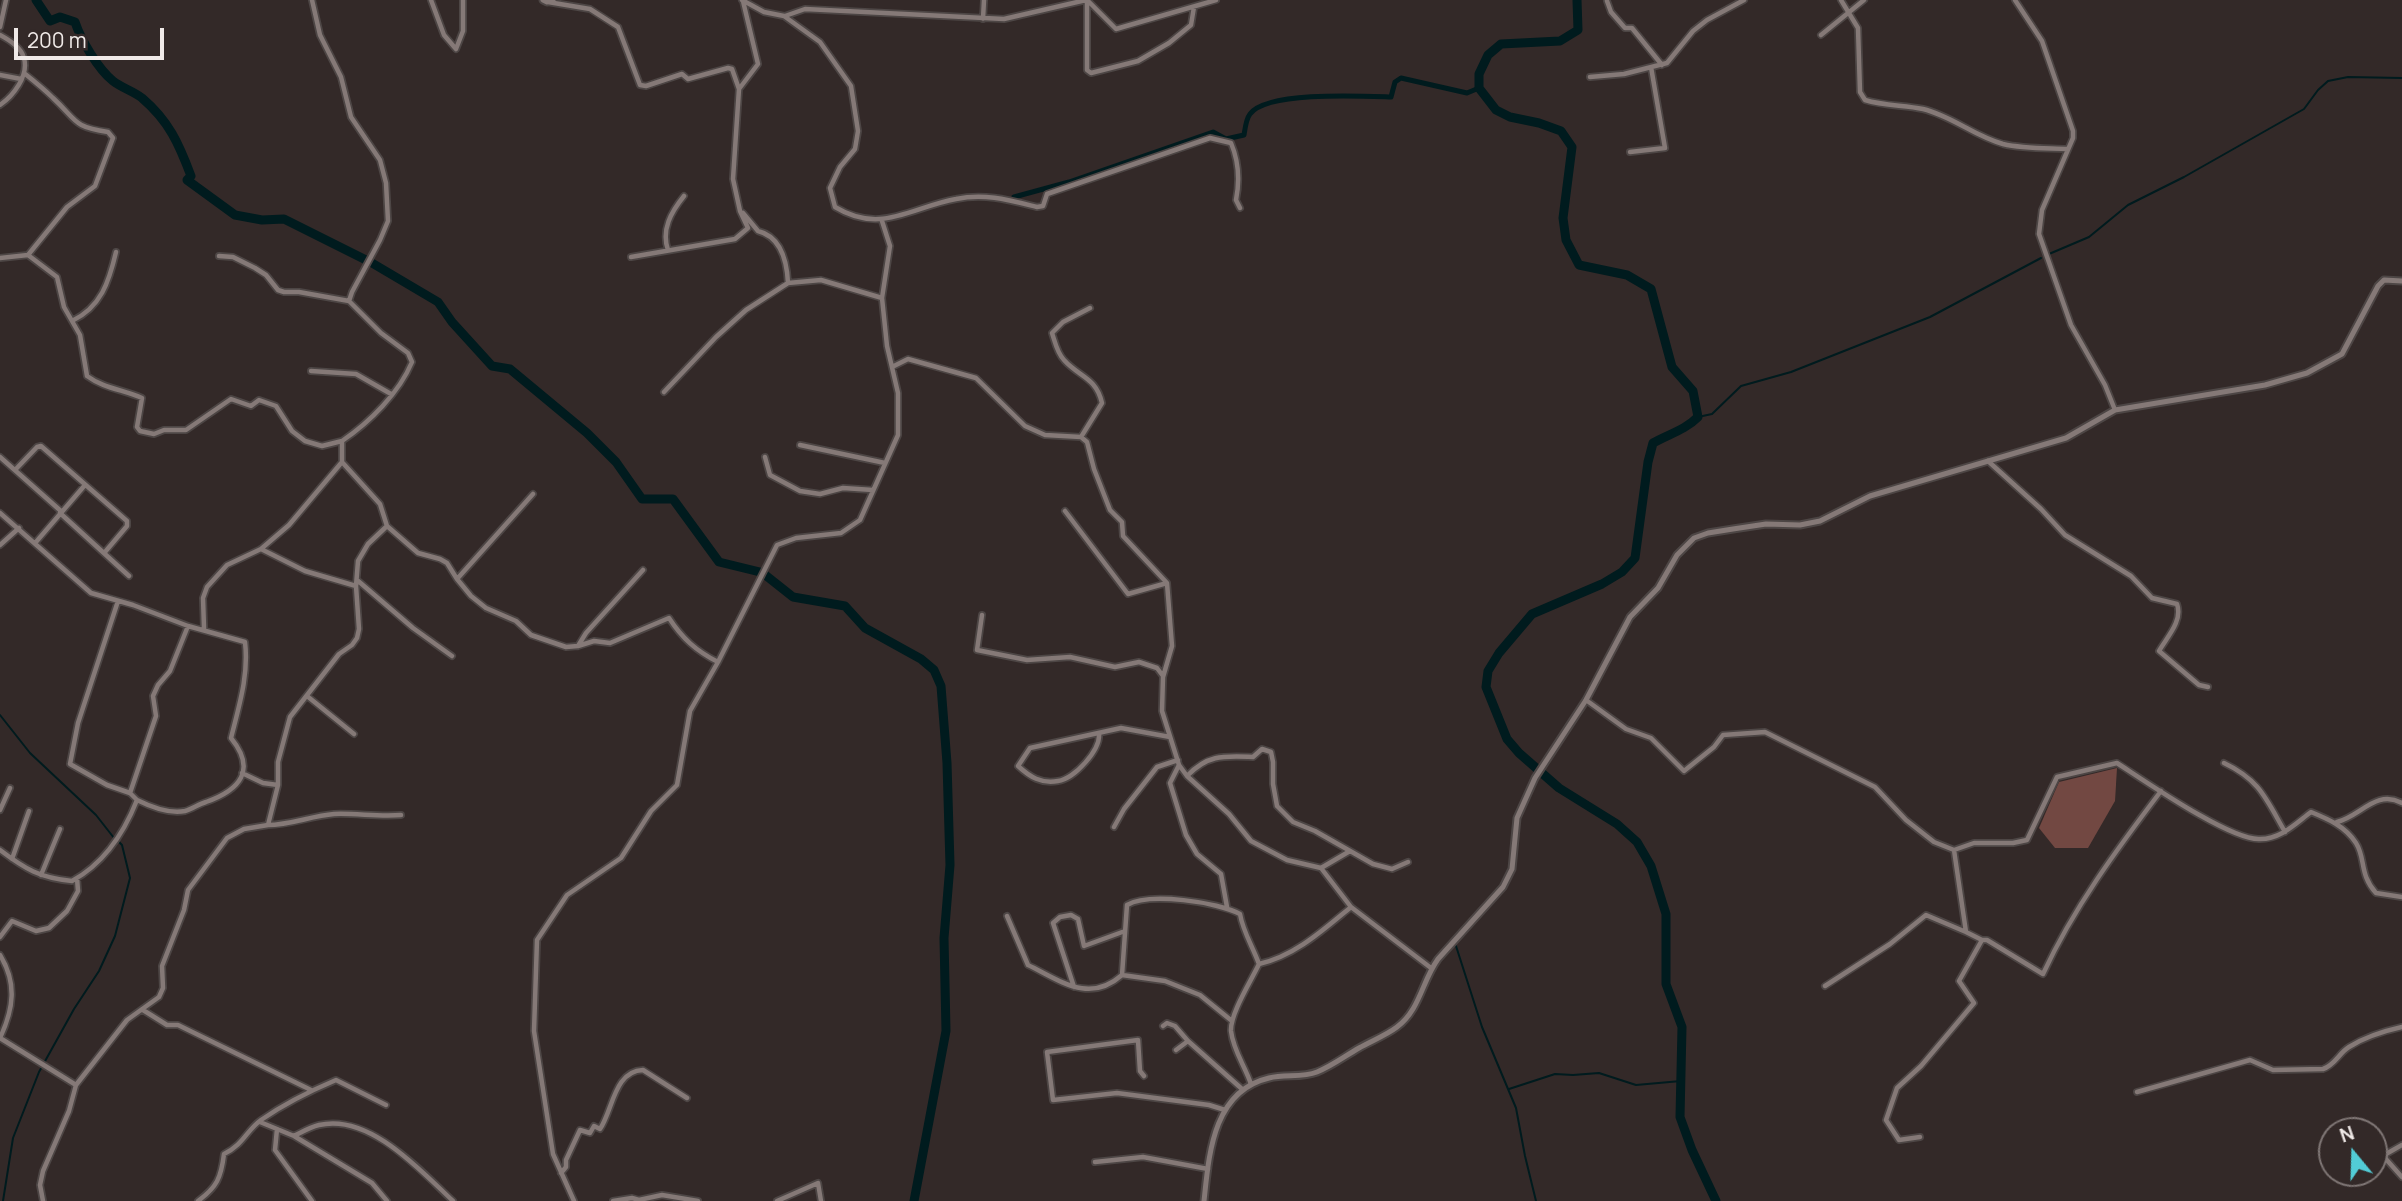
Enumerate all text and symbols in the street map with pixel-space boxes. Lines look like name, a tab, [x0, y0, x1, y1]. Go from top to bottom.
scale bar	[18, 14, 168, 58]
text: 200 m	[27, 26, 87, 54]
north arrow	[2318, 1117, 2388, 1187]
text: N	[2336, 1120, 2358, 1149]

